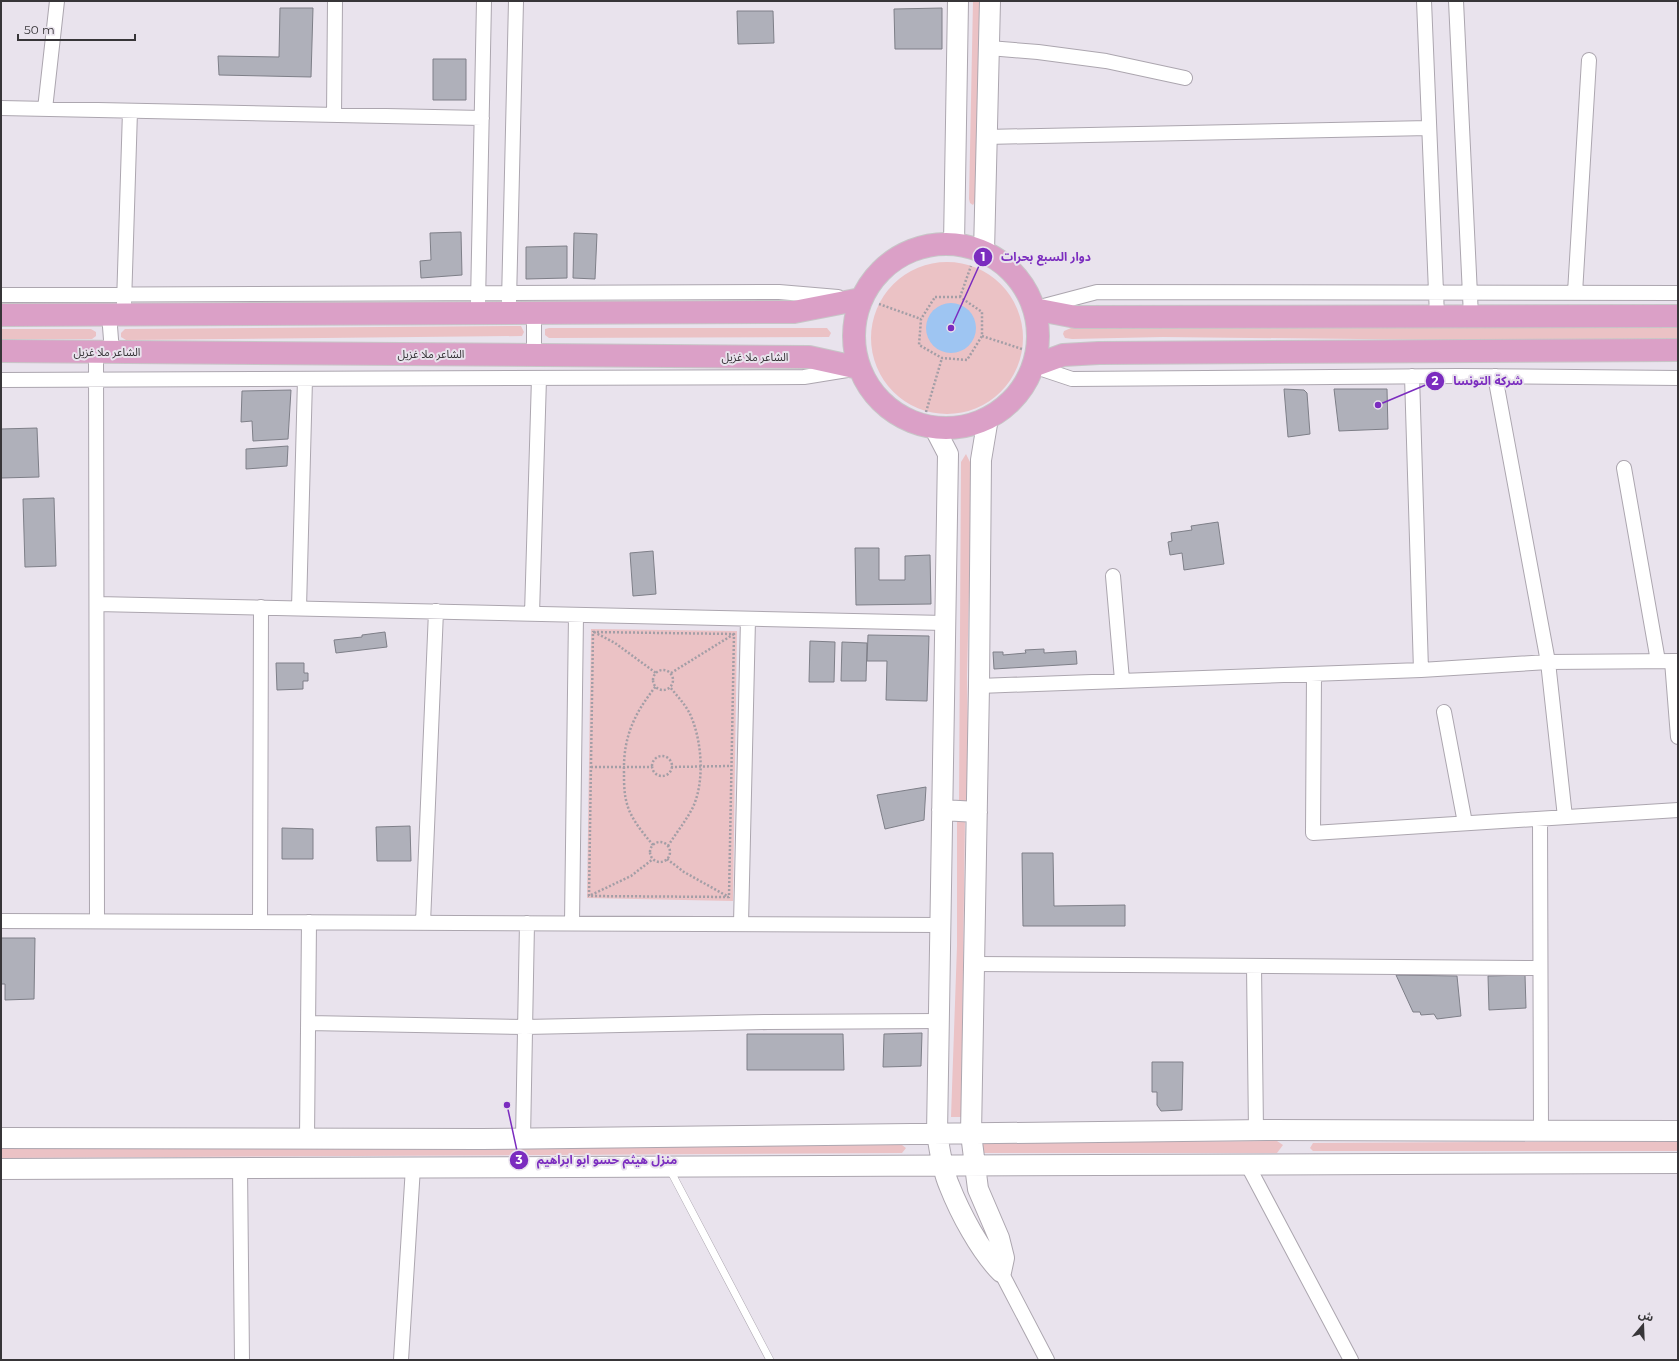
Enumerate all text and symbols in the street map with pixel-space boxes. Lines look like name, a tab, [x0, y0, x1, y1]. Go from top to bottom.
scale bar	[18, 16, 135, 42]
text: 50 m	[24, 22, 55, 37]
callout: دوار السبع بحرات	[973, 245, 1099, 269]
text: 1	[981, 249, 985, 264]
text: دوار السبع بحرات	[1001, 249, 1091, 266]
street label: الشاعر ملا غزيل	[74, 345, 140, 359]
street label: الشاعر ملا غزيل	[398, 347, 464, 361]
street label: الشاعر ملا غزيل	[722, 350, 788, 364]
callout: شركة التونسا	[1425, 369, 1531, 393]
text: 2	[1431, 373, 1439, 388]
text: شركة التونسا	[1453, 373, 1523, 388]
callout: منزل هيثم حسو ابو ابراهيم	[509, 1148, 685, 1172]
text: 3	[514, 1152, 523, 1167]
text: منزل هيثم حسو ابو ابراهيم	[537, 1152, 677, 1169]
north arrow	[1623, 1305, 1663, 1345]
text: ش	[1637, 1306, 1656, 1325]

